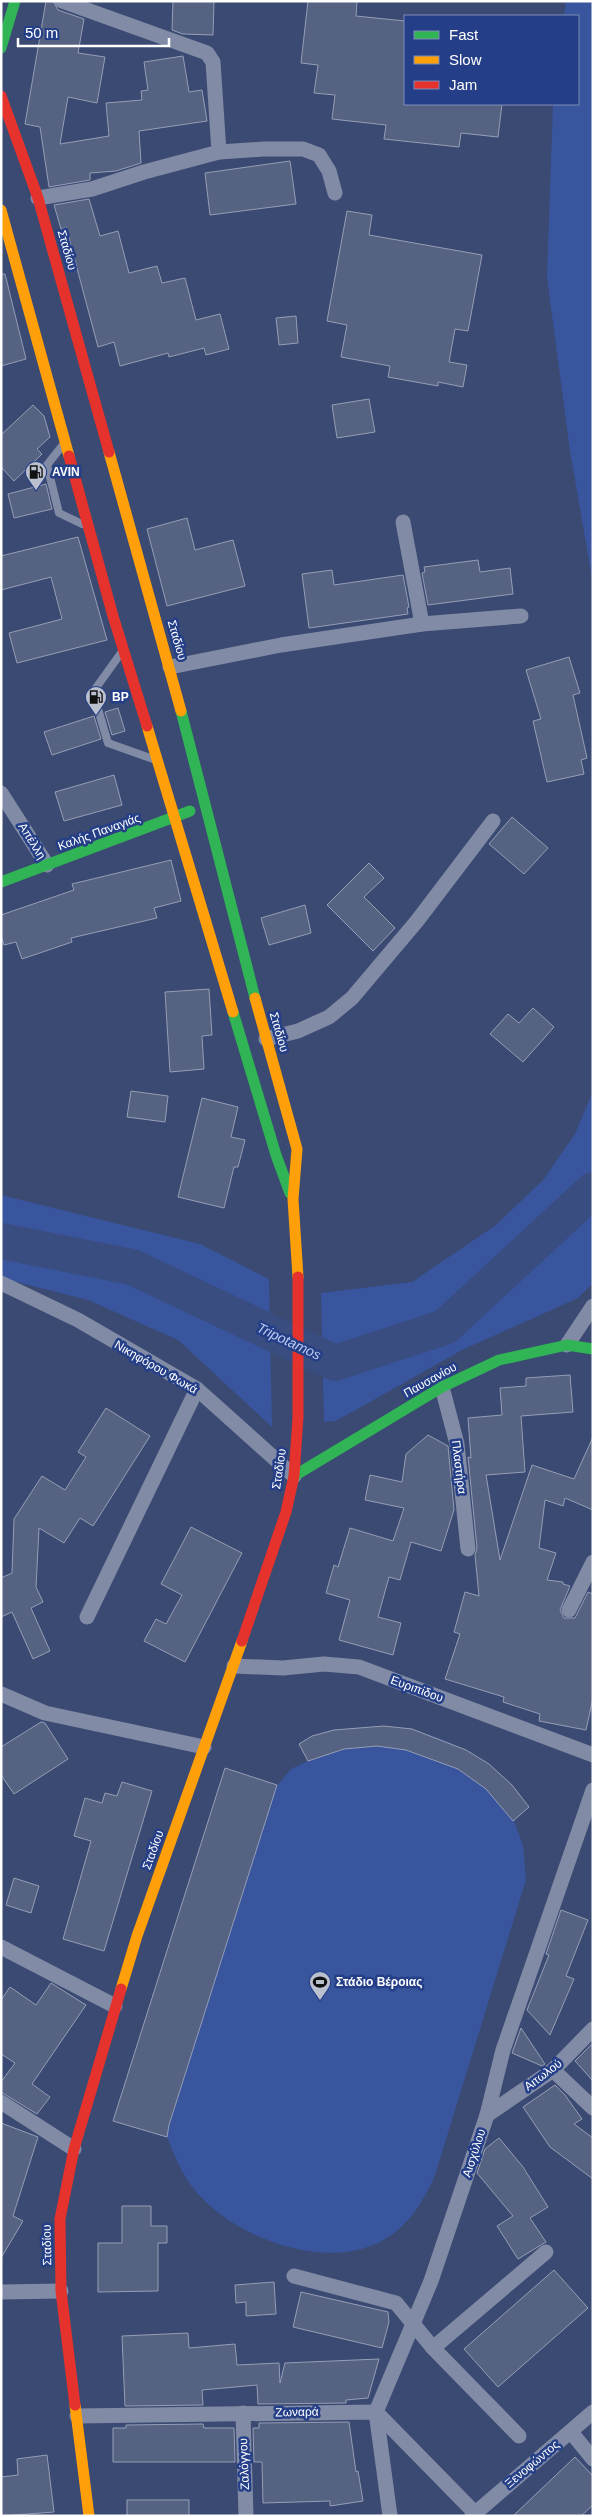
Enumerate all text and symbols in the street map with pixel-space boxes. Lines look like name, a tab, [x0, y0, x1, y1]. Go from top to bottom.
scale bar	[18, 15, 169, 47]
legend	[404, 15, 579, 105]
text: 50 m	[25, 24, 58, 41]
text: Fast	[449, 26, 479, 43]
text: Slow	[449, 51, 482, 68]
text: Jam	[449, 76, 477, 93]
street label: Σταδίου	[55, 228, 79, 272]
fuel station icon: AVIN	[24, 460, 48, 491]
place label: AVIN	[52, 465, 80, 479]
street label: Σταδίου	[165, 618, 189, 662]
fuel station icon: BP	[84, 685, 108, 716]
place label: BP	[112, 690, 129, 704]
street label: Καλής Παναγιάς	[56, 811, 142, 853]
street label: Απέλλη	[15, 820, 49, 862]
street label: Σταδίου	[267, 1010, 291, 1054]
water label: Tripotamos	[254, 1319, 324, 1363]
street label: Νικηφόρου Φωκά	[112, 1338, 200, 1396]
street label: Παυσανίου	[401, 1360, 459, 1400]
street label: Πλαστήρα	[449, 1439, 469, 1495]
street label: Σταδίου	[269, 1448, 289, 1490]
street label: Ευριπίδου	[389, 1673, 445, 1705]
street label: Σταδίου	[139, 1828, 167, 1872]
sports icon: Στάδιο Βέροιας	[308, 1970, 332, 2001]
place label: Στάδιο Βέροιας	[336, 1975, 422, 1989]
street label: Αιτωλού	[521, 2056, 565, 2094]
street label: Αισχύλου	[460, 2127, 488, 2179]
street label: Σταδίου	[40, 2224, 54, 2266]
street label: Ζωναρά	[275, 2405, 319, 2419]
street label: Ξενοφώντος	[502, 2437, 562, 2491]
street label: Ζαλόγγου	[236, 2438, 252, 2490]

